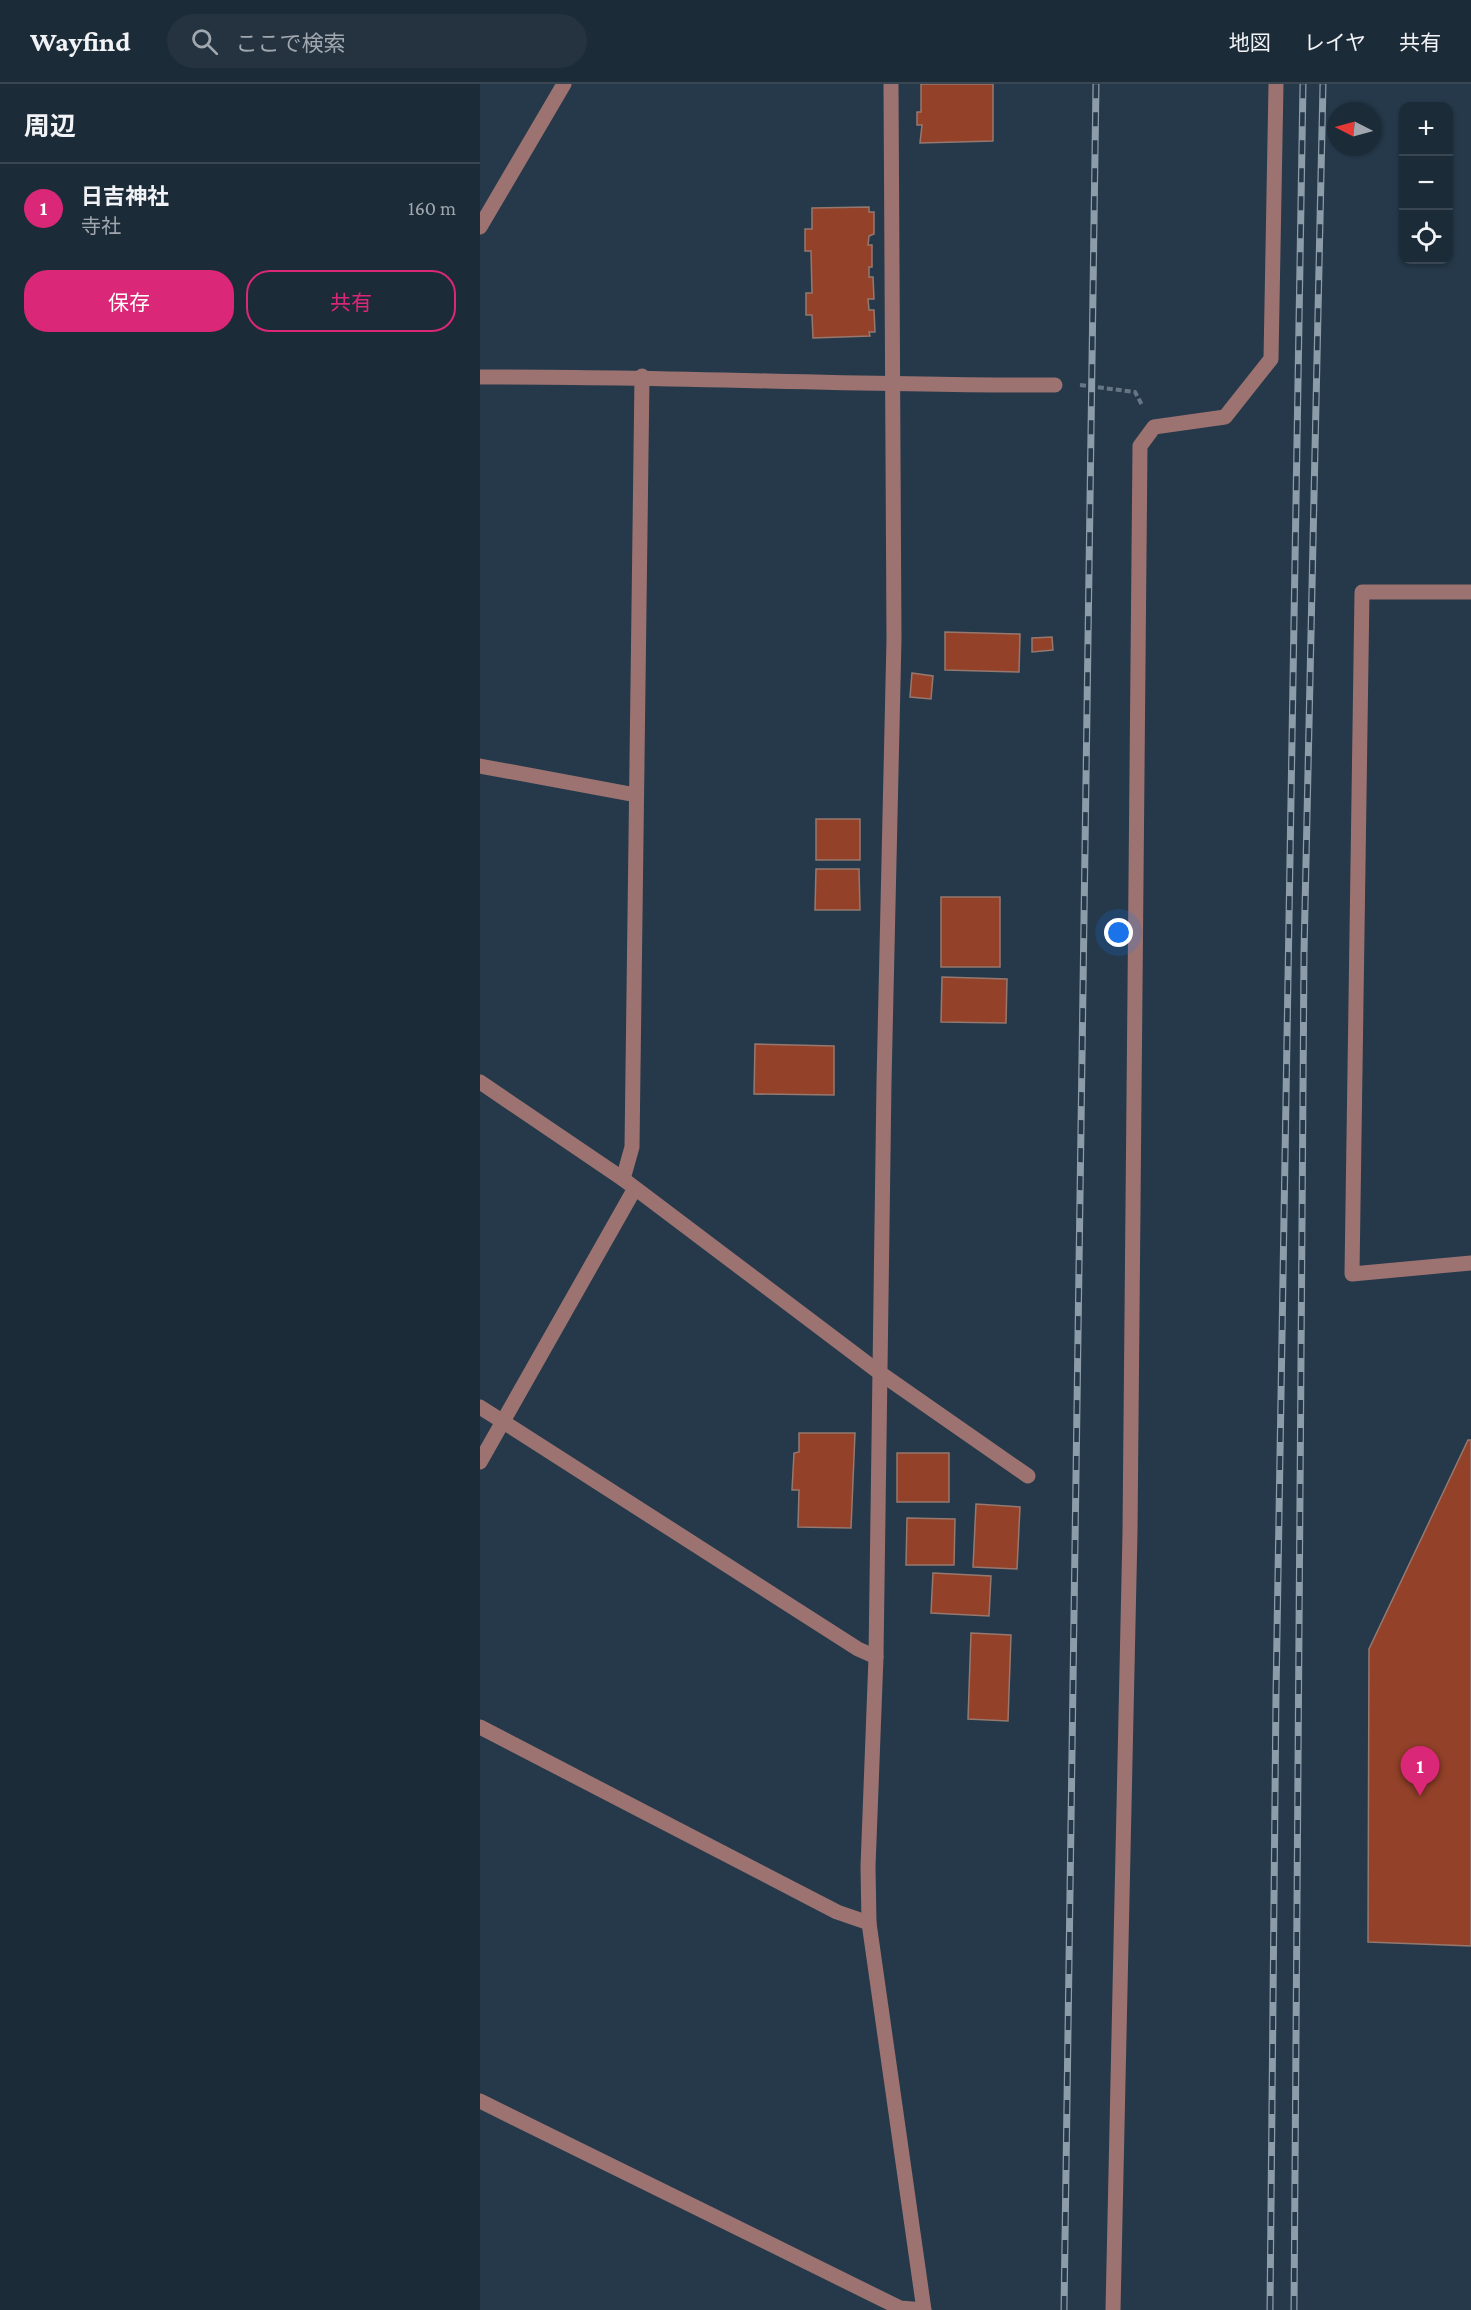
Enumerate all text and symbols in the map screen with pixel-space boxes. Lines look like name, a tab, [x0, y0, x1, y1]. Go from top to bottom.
search box	[167, 14, 587, 68]
icon: search	[188, 25, 221, 58]
text: Wayfind	[30, 26, 131, 57]
text: ここで検索	[236, 31, 346, 56]
text: 地図	[1229, 31, 1271, 55]
text: レイヤ	[1304, 31, 1366, 55]
text: 共有	[1399, 31, 1441, 55]
north arrow	[1327, 102, 1381, 156]
map controls	[1399, 102, 1453, 264]
button: +	[1399, 102, 1453, 156]
text: 周辺	[24, 112, 76, 141]
button: −	[1399, 156, 1453, 210]
text: 日吉神社	[81, 184, 169, 209]
text: 1	[40, 197, 47, 219]
text: 160 m	[408, 197, 456, 219]
button: locate	[1399, 210, 1453, 264]
text: 寺社	[81, 215, 121, 237]
button: 保存	[24, 270, 234, 332]
button: 共有	[246, 270, 456, 332]
your location	[1104, 918, 1133, 947]
pin: 1	[1400, 1746, 1440, 1796]

